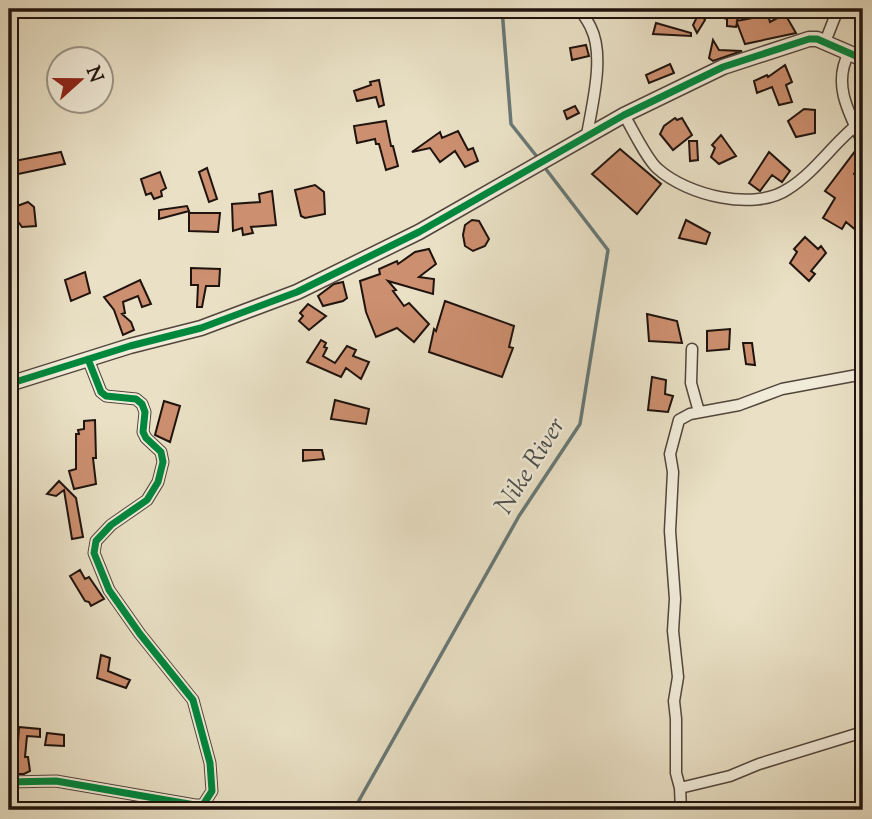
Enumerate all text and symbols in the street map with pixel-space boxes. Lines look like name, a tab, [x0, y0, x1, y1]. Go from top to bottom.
north arrow	[46, 46, 116, 116]
text: N	[78, 63, 109, 87]
water label: Nike River	[487, 411, 575, 522]

